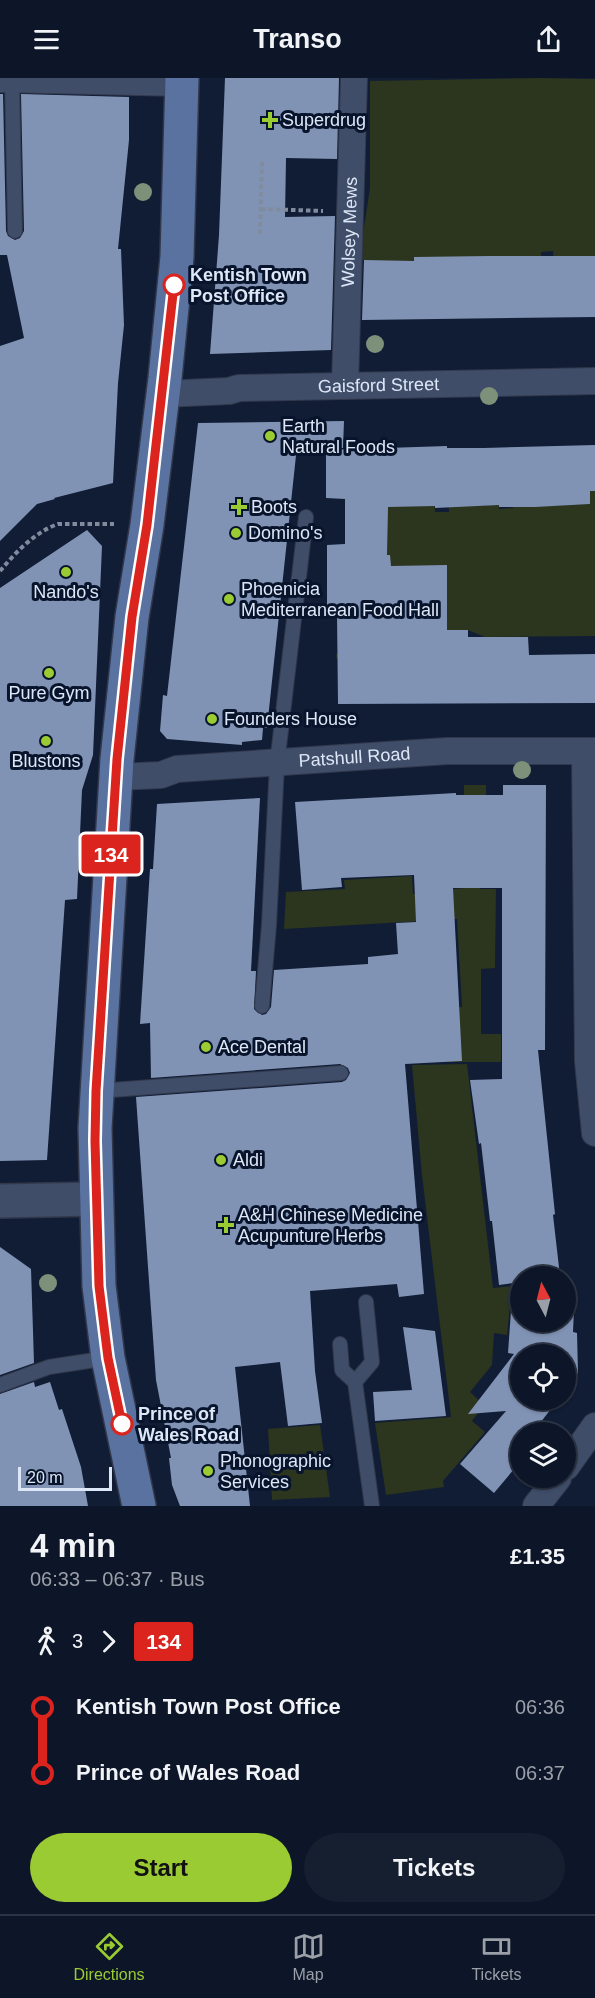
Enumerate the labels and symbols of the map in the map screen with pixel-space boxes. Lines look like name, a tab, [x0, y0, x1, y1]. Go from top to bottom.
place label: Superdrug	[282, 110, 366, 130]
marker: Superdrug	[263, 113, 277, 127]
street label: Wolsey Mews	[338, 176, 361, 288]
place label: Kentish Town Post Office	[190, 265, 307, 306]
marker: Kentish Town Post Office	[163, 274, 185, 296]
street label: Gaisford Street	[318, 374, 439, 396]
place label: Earth Natural Foods	[282, 416, 395, 457]
marker: Earth Natural Foods	[263, 429, 277, 443]
place label: Boots	[251, 497, 297, 517]
marker: Boots	[232, 500, 246, 514]
place label: Domino's	[248, 523, 322, 543]
marker: Domino's	[229, 526, 243, 540]
marker: Nando's	[59, 565, 73, 579]
place label: Phoenicia Mediterranean Food Hall	[241, 579, 439, 620]
place label: Nando's	[33, 582, 99, 602]
marker: Phoenicia Mediterranean Food Hall	[222, 592, 236, 606]
marker: Pure Gym	[42, 666, 56, 680]
place label: Pure Gym	[8, 683, 90, 703]
place label: Founders House	[224, 709, 357, 729]
marker: Founders House	[205, 712, 219, 726]
marker: Blustons	[39, 734, 53, 748]
street label: Patshull Road	[298, 743, 411, 771]
place label: Blustons	[11, 751, 81, 771]
line badge: 134	[76, 834, 146, 874]
place label: Ace Dental	[218, 1037, 306, 1057]
marker: Ace Dental	[199, 1040, 213, 1054]
place label: Aldi	[233, 1150, 263, 1170]
marker: Aldi	[214, 1153, 228, 1167]
place label: A&H Chinese Medicine Acupunture Herbs	[238, 1205, 423, 1246]
marker: A&H Chinese Medicine Acupunture Herbs	[219, 1218, 233, 1232]
north arrow	[510, 1266, 576, 1332]
place label: Prince of Wales Road	[138, 1404, 239, 1445]
marker: Prince of Wales Road	[111, 1413, 133, 1435]
place label: Phonographic Services	[220, 1451, 331, 1492]
scale bar	[18, 1464, 112, 1492]
marker: Phonographic Services	[201, 1464, 215, 1478]

